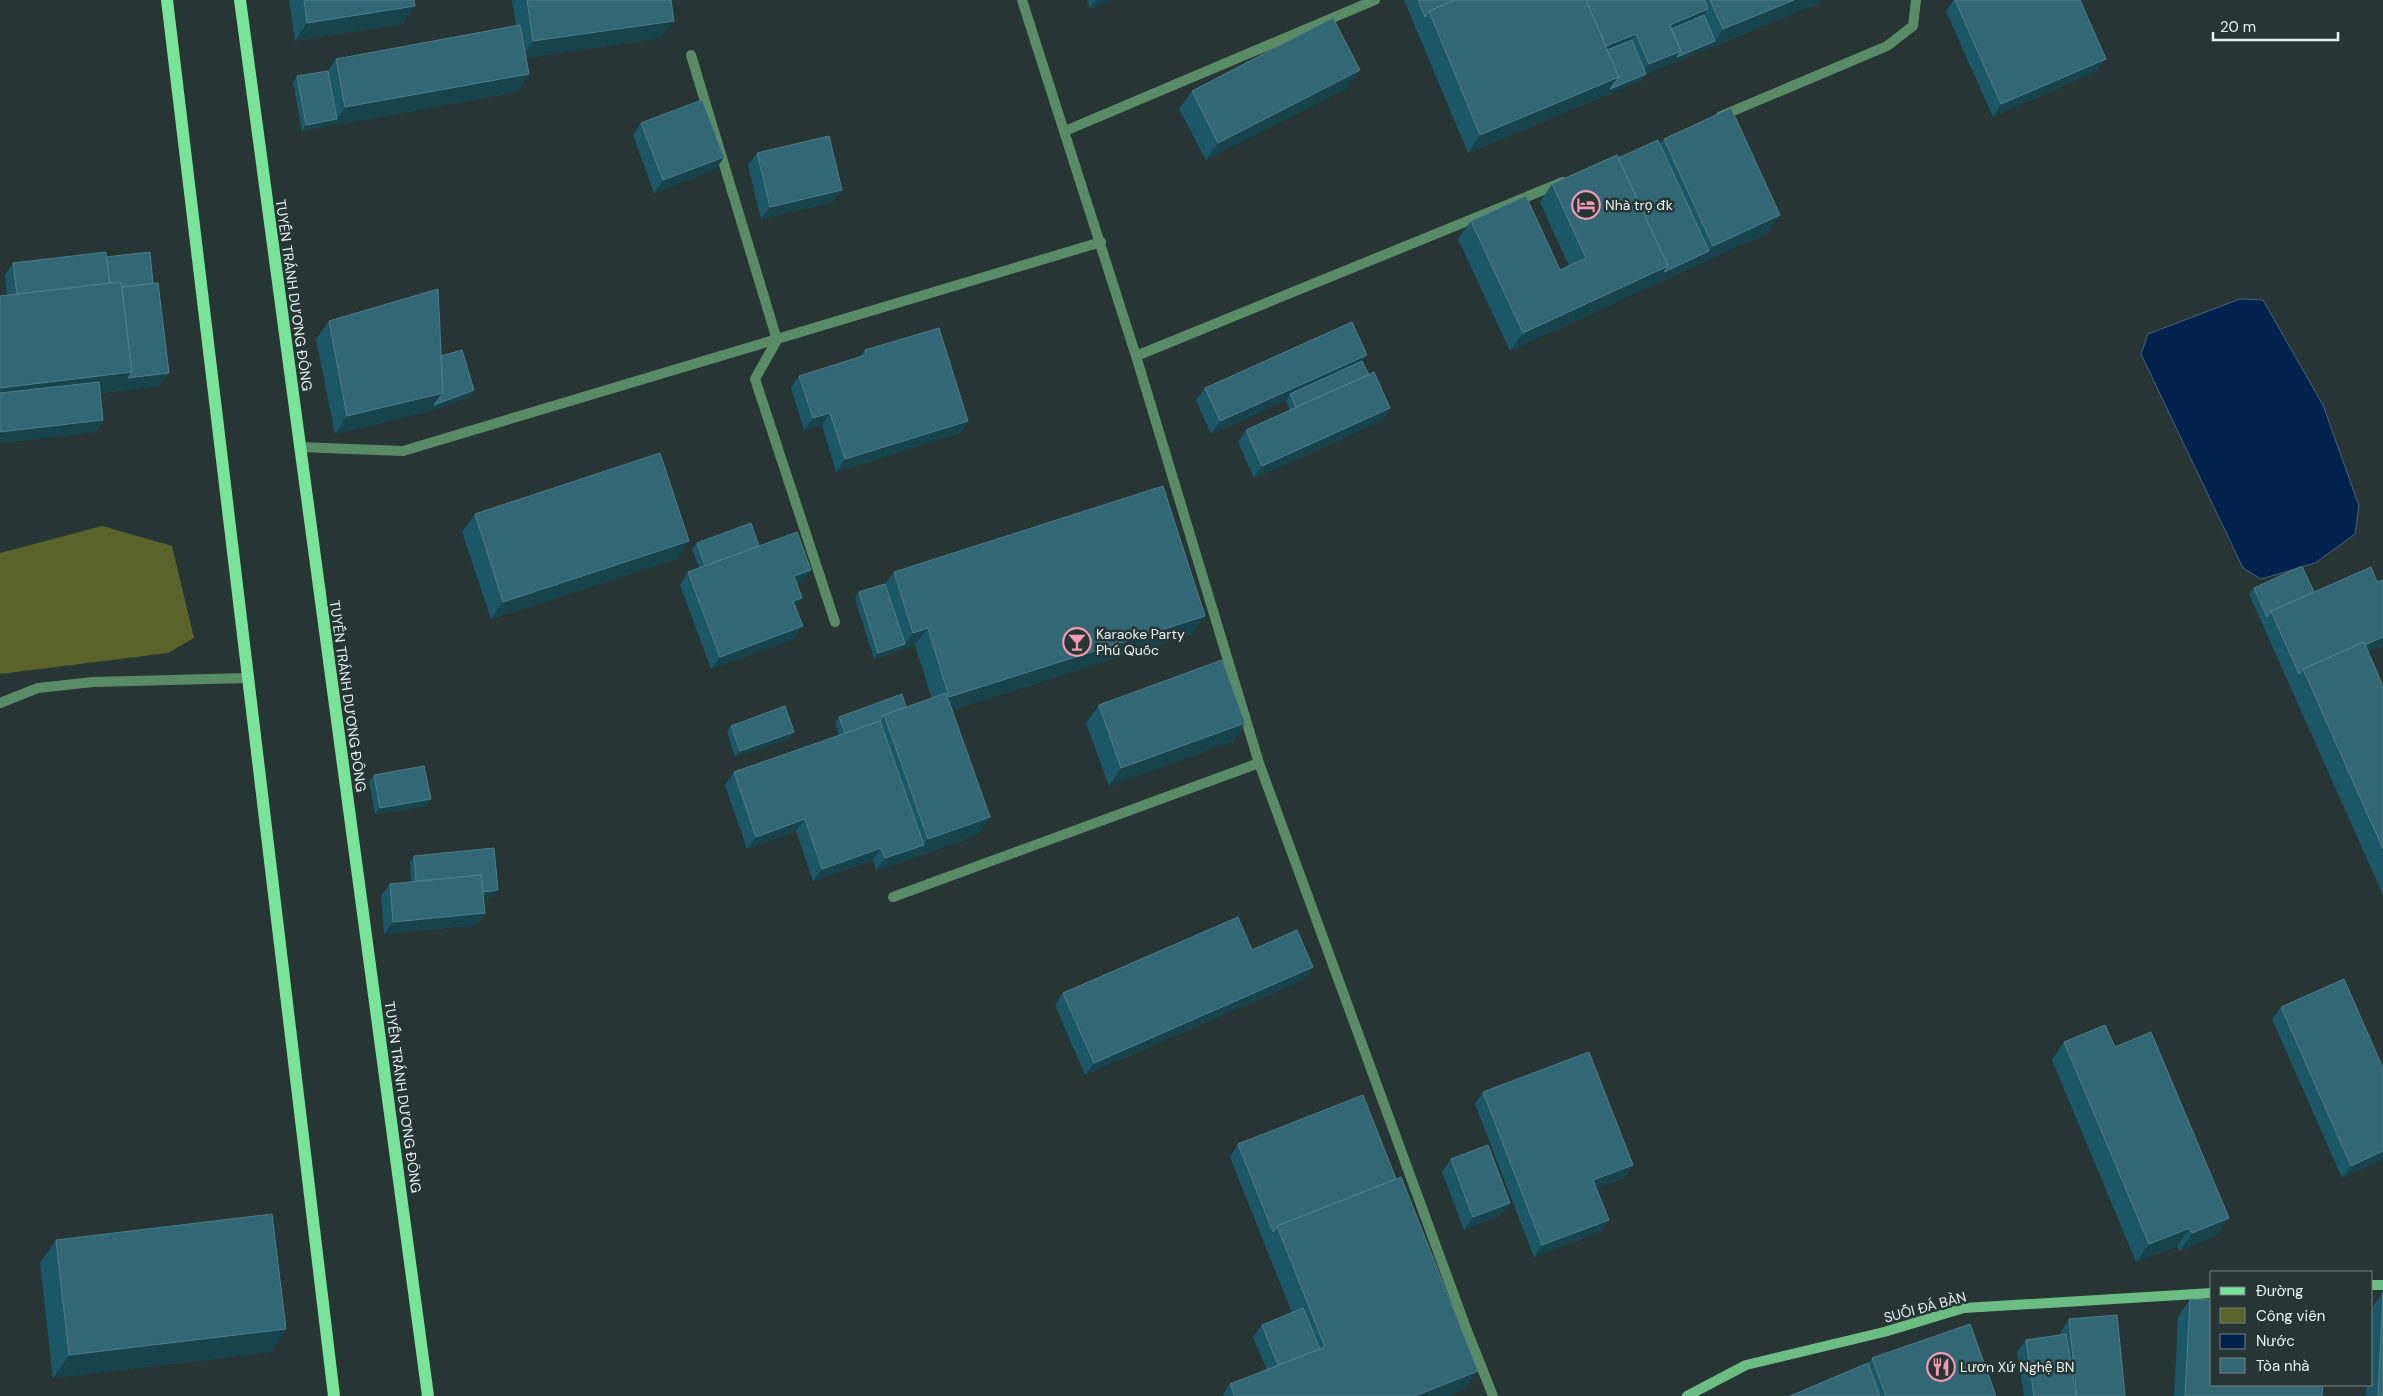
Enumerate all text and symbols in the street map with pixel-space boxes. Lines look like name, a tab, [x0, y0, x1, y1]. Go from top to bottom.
scale bar	[2213, 10, 2338, 42]
text: 20 m	[2220, 17, 2256, 37]
hotel icon: Nhà trọ đk	[1571, 190, 1601, 220]
place label: Nhà trọ đk	[1605, 196, 1673, 214]
street label: TUYẾN TRÁNH DƯƠNG ĐÔNG	[272, 198, 316, 392]
street label: TUYẾN TRÁNH DƯƠNG ĐÔNG	[326, 599, 370, 793]
place label: Karaoke Party Phú Quốc	[1096, 625, 1185, 659]
bar icon: Karaoke Party Phú Quốc	[1062, 627, 1092, 657]
street label: TUYẾN TRÁNH DƯƠNG ĐÔNG	[381, 1000, 425, 1194]
legend	[2210, 1271, 2373, 1386]
text: Đường	[2256, 1281, 2304, 1301]
street label: SUỐI ĐÁ BÀN	[1882, 1287, 1968, 1327]
text: Công viên	[2256, 1306, 2325, 1326]
text: Nước	[2256, 1331, 2295, 1351]
restaurant icon: Lươn Xứ Nghệ BN	[1926, 1352, 1956, 1382]
text: Tòa nhà	[2256, 1356, 2310, 1376]
place label: Lươn Xứ Nghệ BN	[1960, 1358, 2074, 1376]

